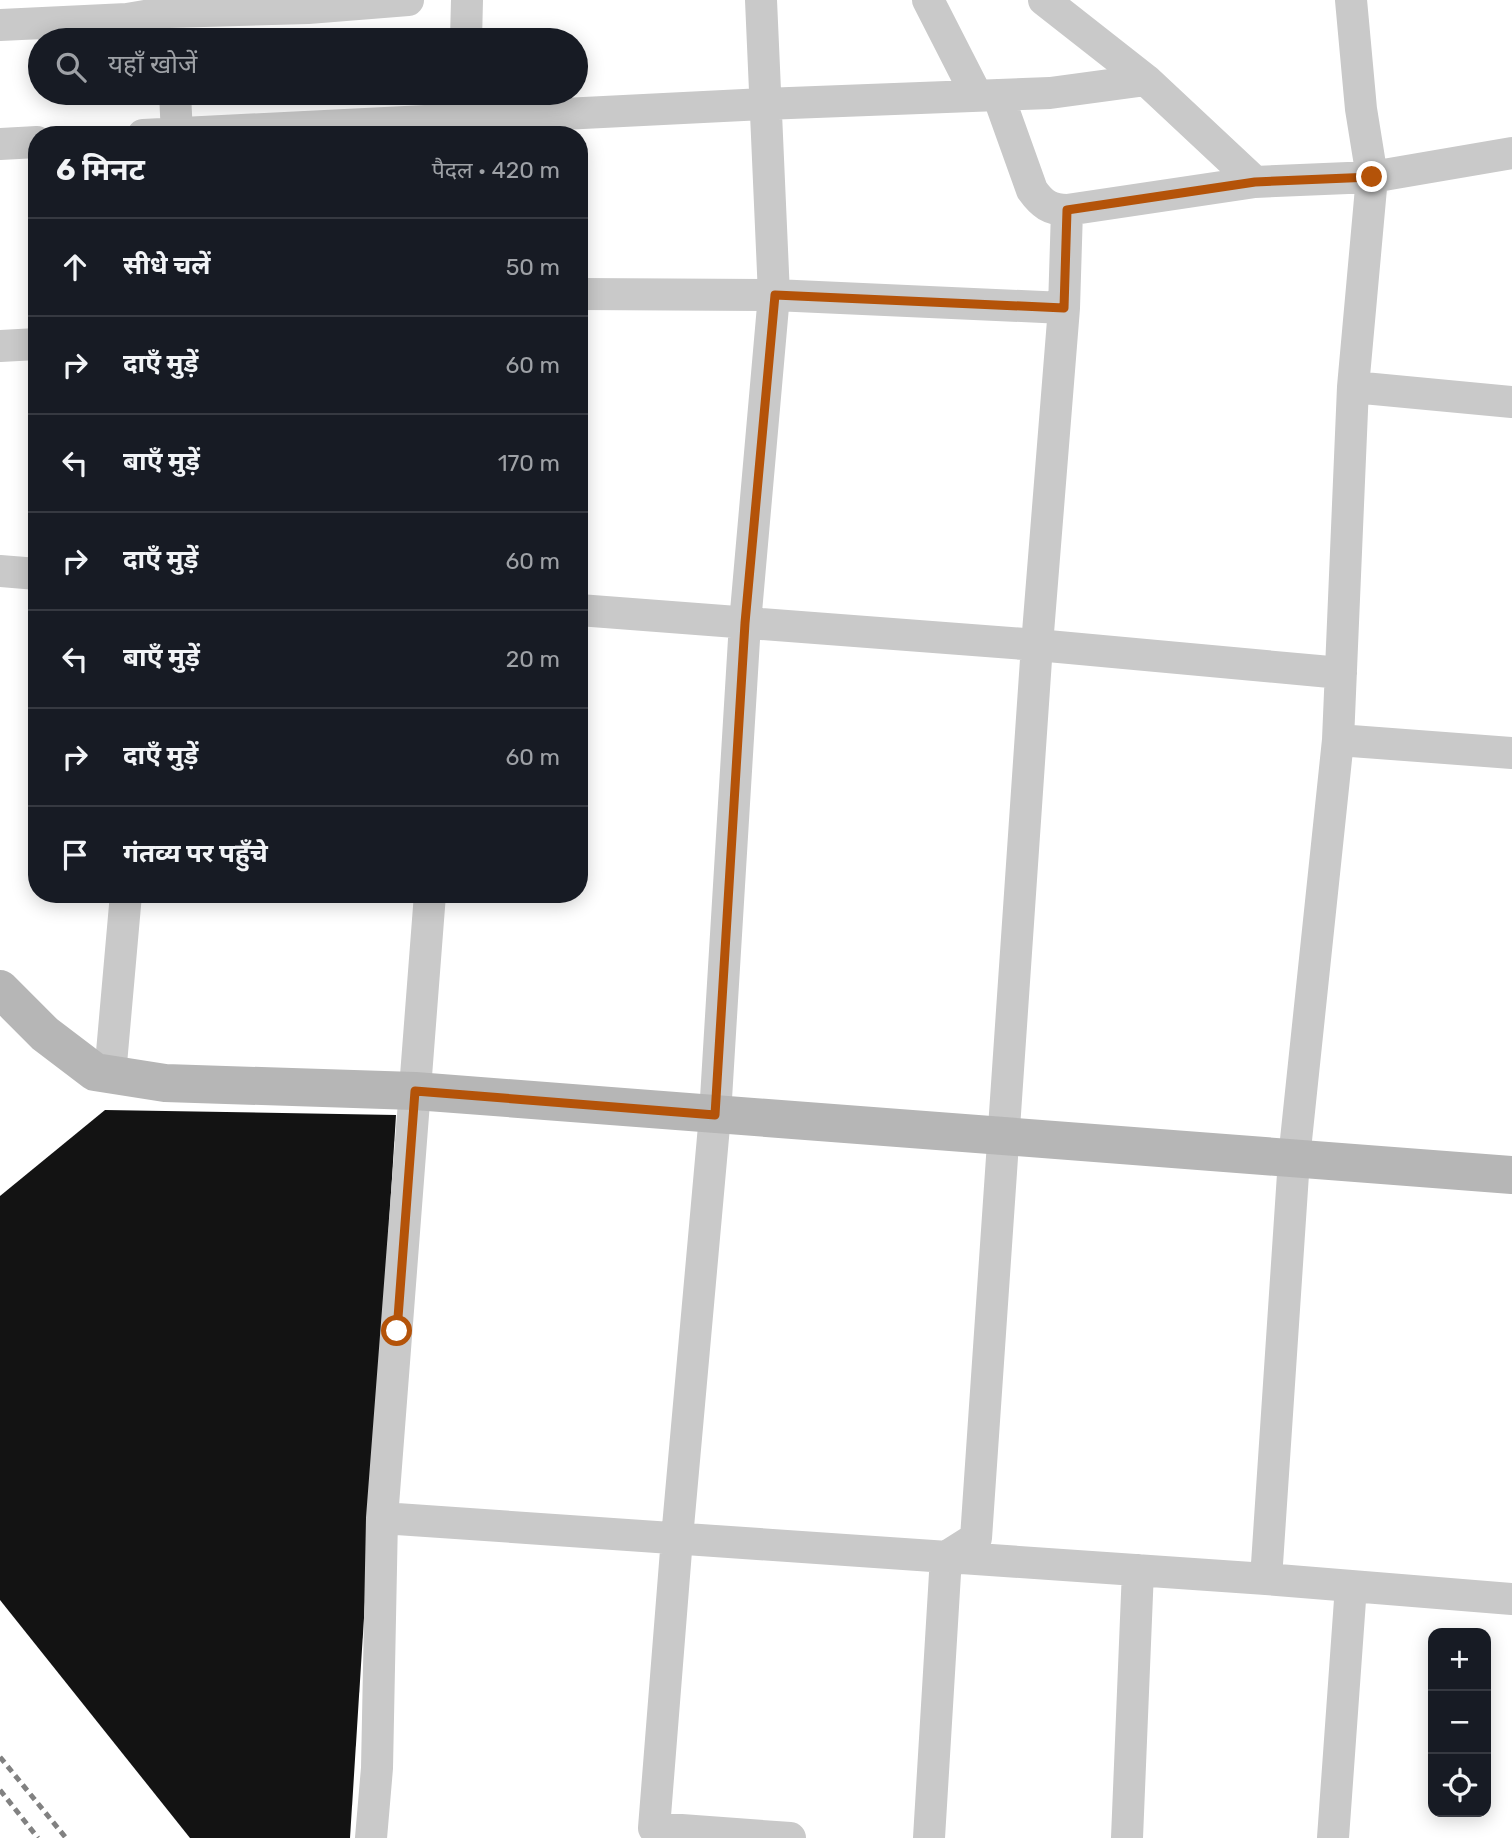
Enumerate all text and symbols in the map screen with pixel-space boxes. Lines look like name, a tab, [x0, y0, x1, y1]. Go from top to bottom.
search box	[28, 28, 588, 105]
icon: search	[52, 48, 90, 86]
text: यहाँ खोजें	[108, 49, 197, 80]
text: 6 मिनट	[56, 152, 145, 188]
text: पैदल · 420 m	[432, 156, 560, 184]
route end	[1356, 161, 1387, 192]
icon: ahead	[56, 248, 94, 286]
text: सीधे चलें	[123, 250, 211, 281]
text: 50 m	[506, 253, 560, 281]
icon: right	[56, 346, 94, 384]
text: दाएँ मुड़ें	[123, 348, 198, 379]
text: 60 m	[505, 351, 560, 379]
icon: left	[56, 444, 94, 482]
text: बाएँ मुड़ें	[123, 446, 200, 477]
text: 170 m	[498, 449, 560, 477]
icon: right	[56, 542, 94, 580]
text: दाएँ मुड़ें	[123, 544, 198, 575]
text: 60 m	[505, 547, 560, 575]
icon: left	[56, 640, 94, 678]
text: बाएँ मुड़ें	[123, 642, 200, 673]
text: 20 m	[506, 645, 560, 673]
icon: right	[56, 738, 94, 776]
text: दाएँ मुड़ें	[123, 740, 198, 771]
text: 60 m	[505, 743, 560, 771]
icon: arrive	[56, 836, 94, 874]
text: गंतव्य पर पहुँचे	[123, 838, 268, 869]
route start	[381, 1315, 412, 1346]
map controls	[1428, 1628, 1491, 1817]
button: +	[1428, 1628, 1491, 1691]
button: −	[1428, 1691, 1491, 1754]
button: locate	[1428, 1754, 1491, 1817]

